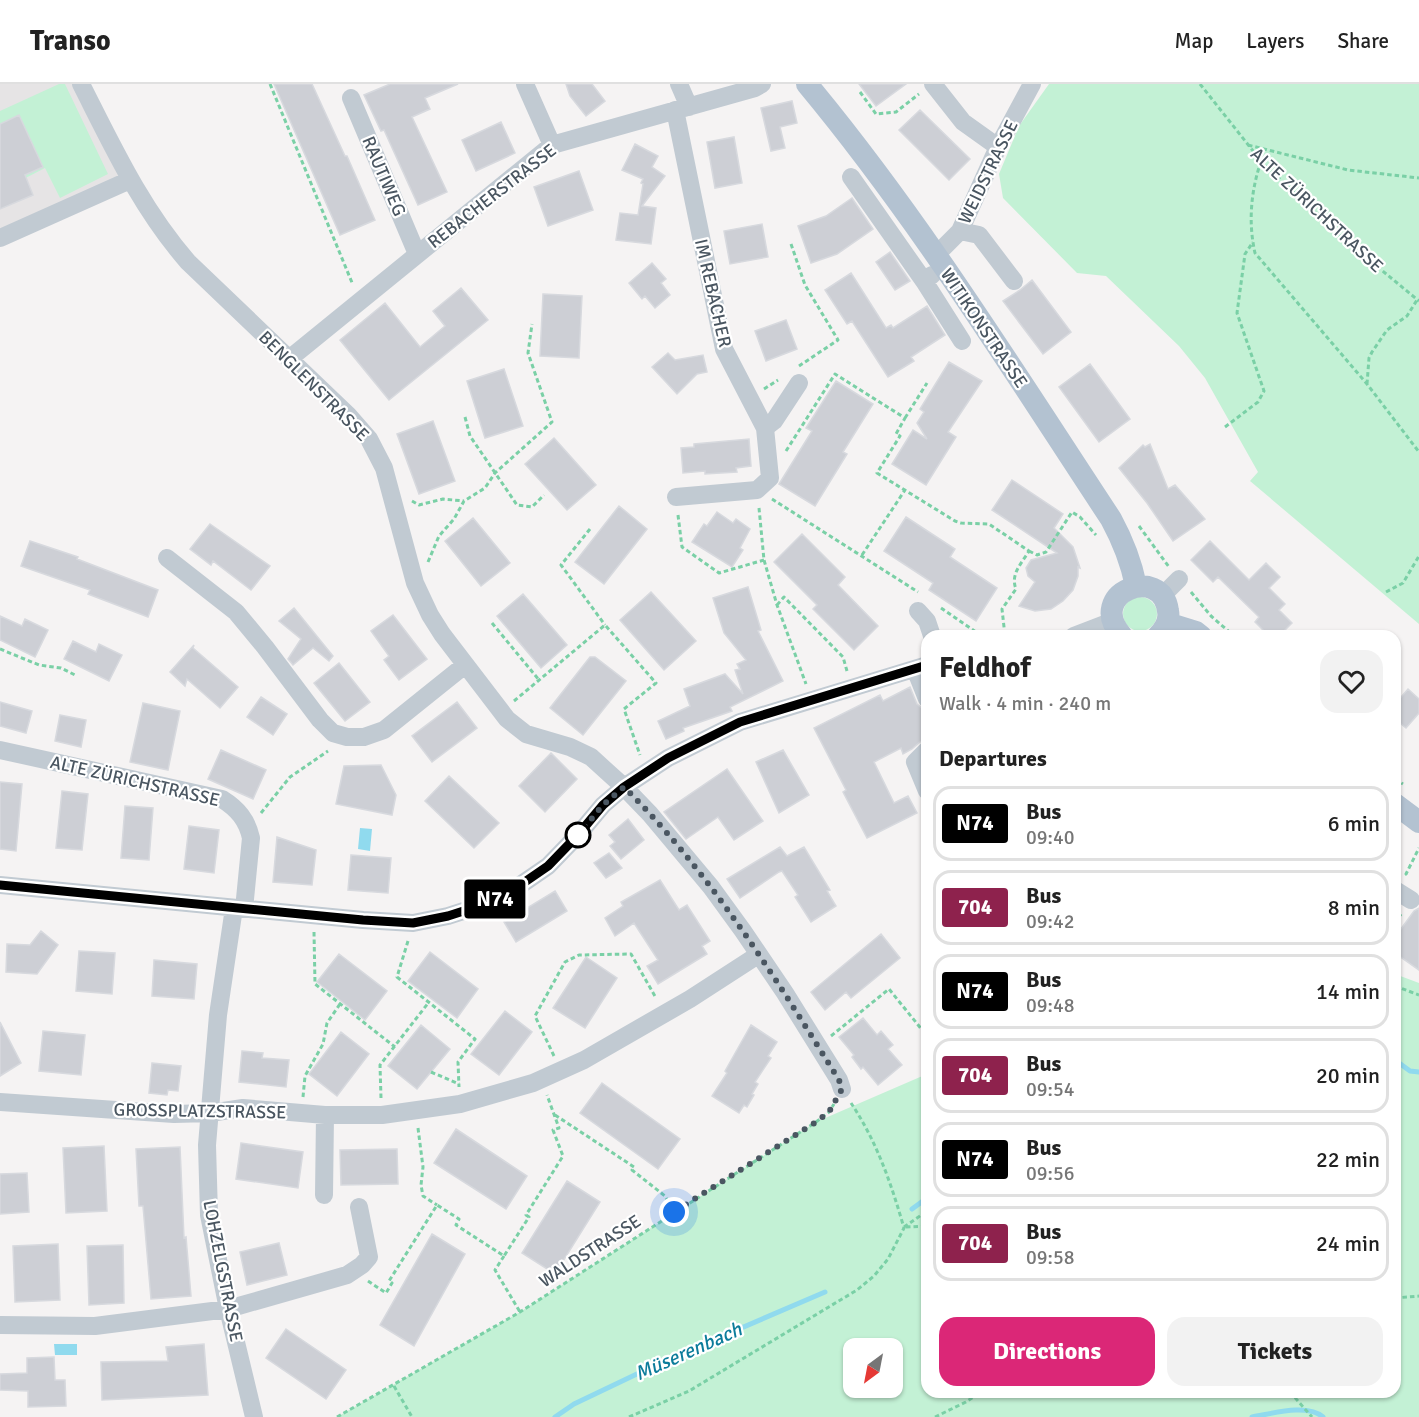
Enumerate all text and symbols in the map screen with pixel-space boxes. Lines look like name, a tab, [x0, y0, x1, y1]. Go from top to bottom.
text: Transo	[30, 24, 111, 58]
text: Map	[1175, 28, 1213, 54]
text: Layers	[1246, 28, 1304, 54]
text: Share	[1337, 28, 1389, 54]
street label: WEIDSTRASSE	[953, 116, 1023, 228]
street label: RAUTIWEG	[357, 133, 411, 219]
street label: REBACHERSTRASSE	[423, 139, 561, 253]
street label: ALTE ZÜRICHSTRASSE	[1246, 143, 1388, 277]
street label: IM REBACHER	[690, 237, 736, 349]
street label: WITIKONSTRASSE	[936, 264, 1032, 392]
street label: BENGLENSTRASSE	[254, 326, 374, 446]
button: heart	[1320, 650, 1383, 713]
text: Feldhof	[939, 651, 1031, 685]
text: Walk · 4 min · 240 m	[939, 691, 1111, 716]
text: Departures	[939, 745, 1047, 772]
street label: ALTE ZÜRICHSTRASSE	[48, 751, 222, 811]
text: Bus	[1026, 798, 1061, 825]
text: N74	[956, 810, 994, 836]
text: 6 min	[1328, 810, 1380, 837]
unlabelled marker	[565, 822, 591, 848]
text: 09:40	[1026, 825, 1075, 850]
line badge: N74	[460, 880, 530, 918]
text: Bus	[1026, 882, 1061, 909]
text: N74	[476, 886, 514, 912]
text: 704	[958, 894, 992, 920]
text: 8 min	[1328, 894, 1380, 921]
text: 09:42	[1026, 909, 1075, 934]
text: Bus	[1026, 966, 1061, 993]
text: N74	[956, 978, 994, 1004]
text: 14 min	[1316, 978, 1380, 1005]
text: 09:48	[1026, 993, 1075, 1018]
text: Bus	[1026, 1050, 1061, 1077]
text: 704	[958, 1062, 992, 1088]
text: 20 min	[1316, 1062, 1380, 1089]
text: 09:54	[1026, 1077, 1075, 1102]
street label: GROSSPLATZSTRASSE	[113, 1098, 287, 1124]
text: Bus	[1026, 1134, 1061, 1161]
text: N74	[956, 1146, 994, 1172]
text: 22 min	[1316, 1146, 1380, 1173]
text: 09:56	[1026, 1161, 1075, 1186]
your location	[659, 1197, 689, 1227]
street label: LOHZELGSTRASSE	[198, 1198, 248, 1344]
street label: WALDSTRASSE	[535, 1210, 645, 1292]
text: Bus	[1026, 1218, 1061, 1245]
text: 704	[958, 1230, 992, 1256]
text: 24 min	[1316, 1230, 1380, 1257]
text: 09:58	[1026, 1245, 1075, 1270]
water label: Müserenbach	[631, 1316, 747, 1386]
button: Directions	[939, 1317, 1155, 1386]
button: Tickets	[1167, 1317, 1383, 1386]
north arrow	[843, 1338, 903, 1398]
map controls	[843, 1338, 903, 1398]

